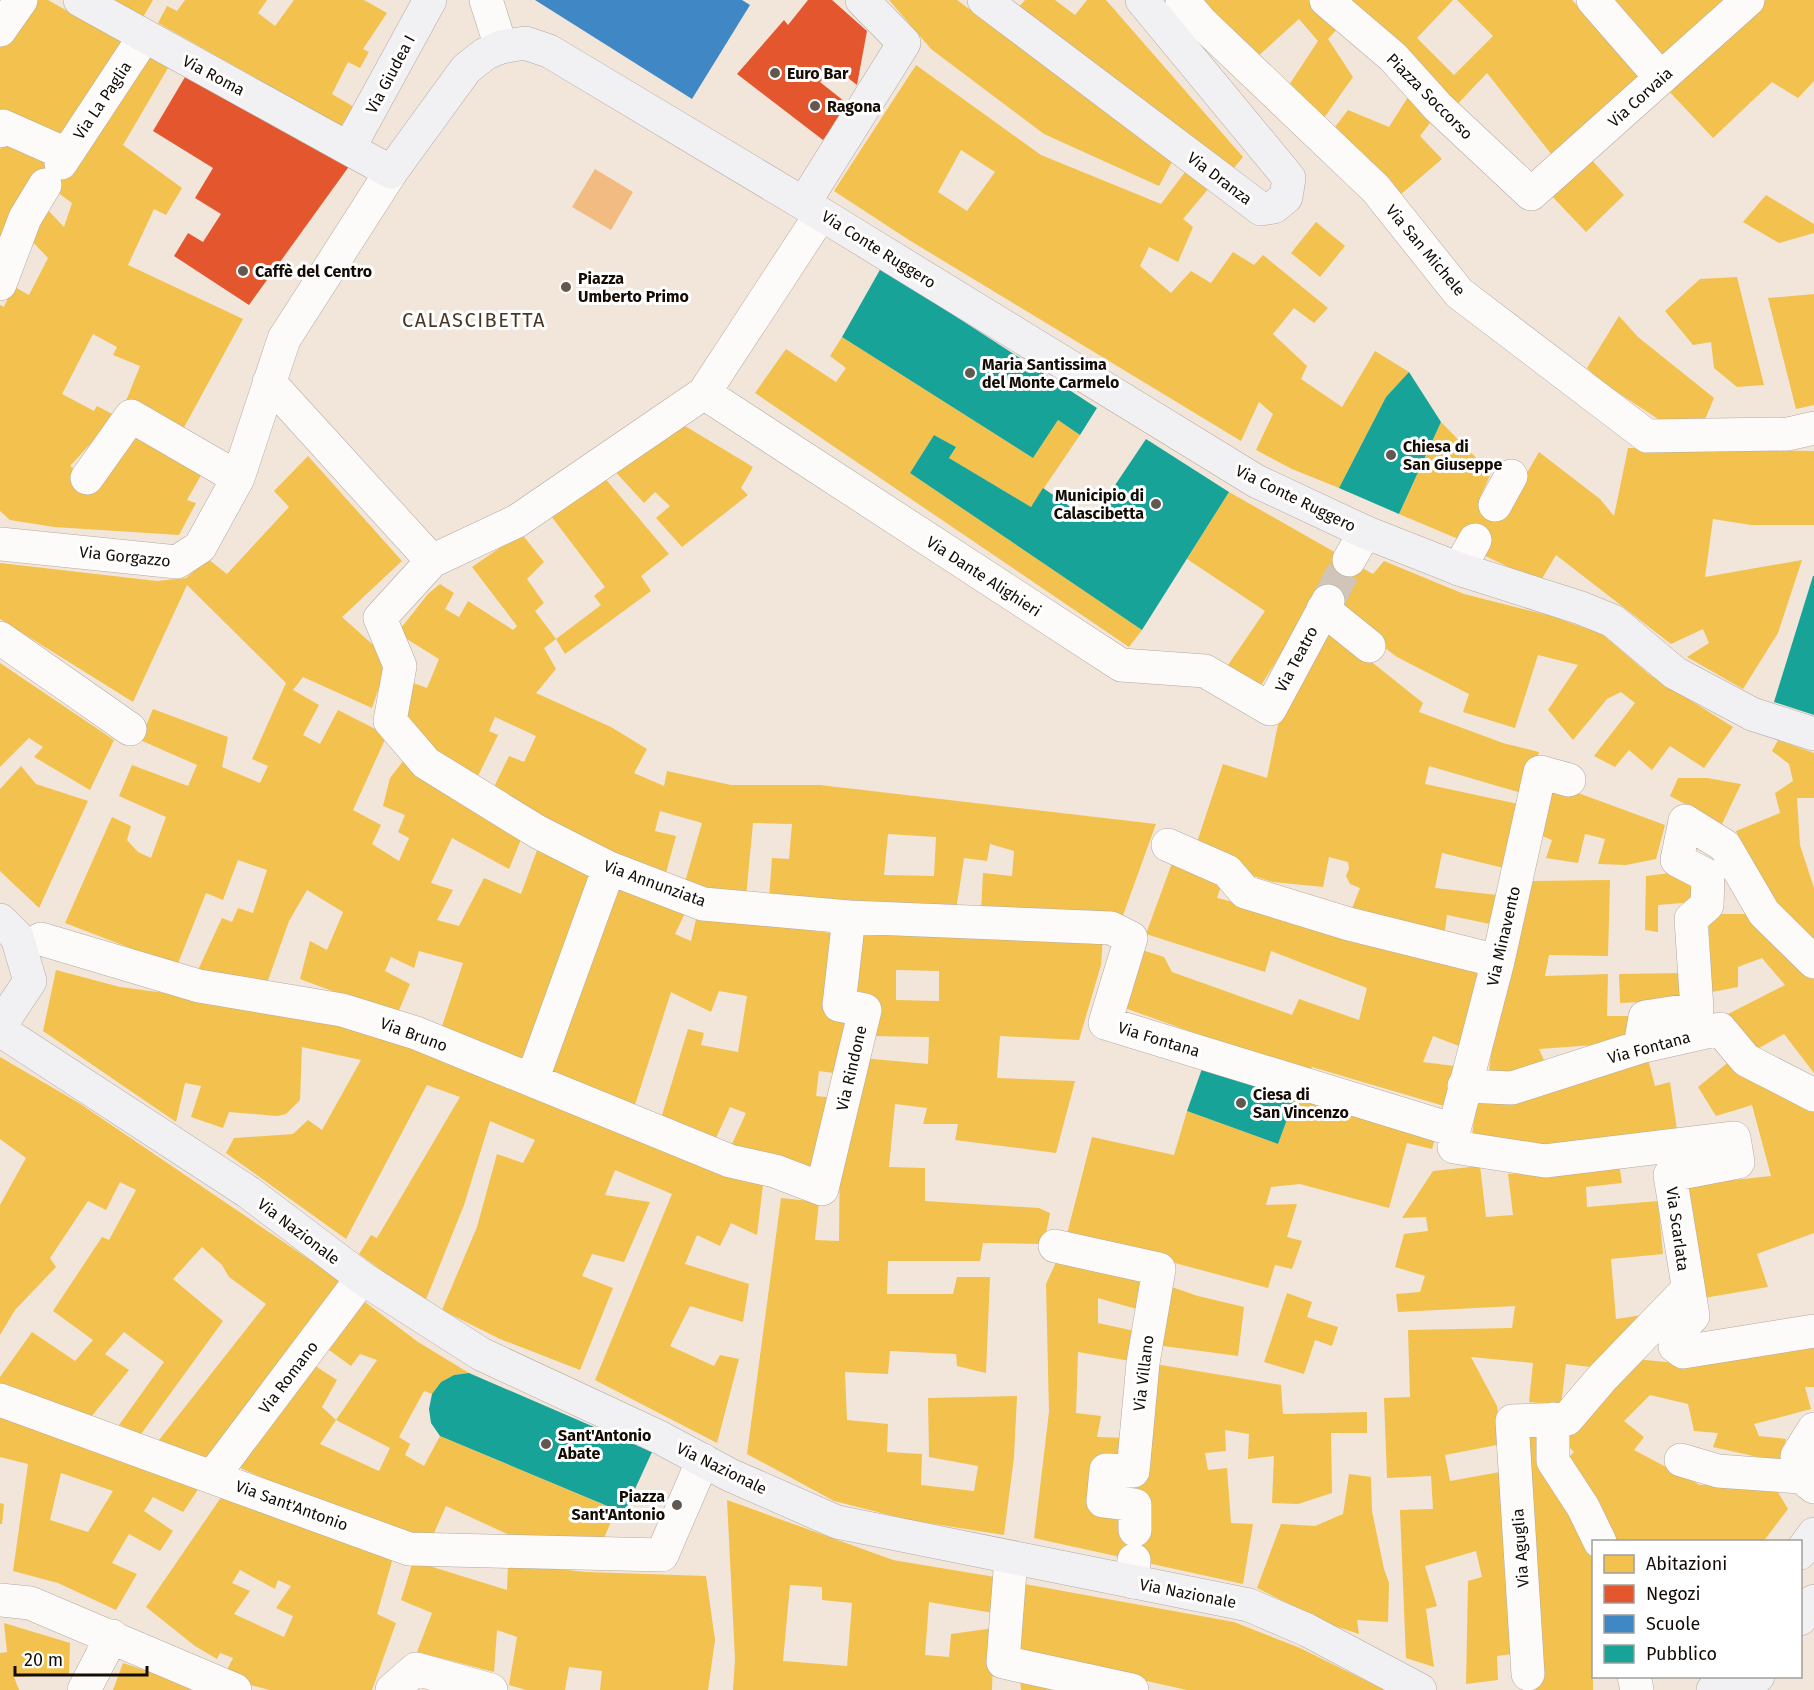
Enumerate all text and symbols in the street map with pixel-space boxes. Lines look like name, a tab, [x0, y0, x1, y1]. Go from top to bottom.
street label: Via Giudea I	[362, 32, 419, 117]
street label: Piazza Soccorso	[1383, 49, 1477, 143]
street label: Via Roma	[179, 51, 248, 100]
street label: Via La Paglia	[69, 58, 136, 143]
place label: Euro Bar	[787, 64, 849, 83]
street label: Via Corvaia	[1604, 64, 1676, 131]
marker: Euro Bar	[768, 66, 782, 80]
place label: Ragona	[827, 97, 881, 116]
marker: Ragona	[808, 99, 822, 113]
street label: Via Dranza	[1184, 148, 1256, 209]
street label: Via San Michele	[1382, 201, 1469, 300]
street label: Via Conte Ruggero	[818, 207, 939, 292]
place label: Caffè del Centro	[255, 262, 372, 281]
marker: Caffè del Centro	[236, 264, 250, 278]
place label: Piazza Umberto Primo	[578, 269, 689, 306]
marker: Piazza Umberto Primo	[559, 280, 573, 294]
district label: CALASCIBETTA	[402, 308, 546, 332]
place label: Maria Santissima del Monte Carmelo	[982, 355, 1119, 392]
marker: Maria Santissima del Monte Carmelo	[963, 366, 977, 380]
place label: Chiesa di San Giuseppe	[1403, 437, 1503, 474]
marker: Chiesa di San Giuseppe	[1384, 448, 1398, 462]
street label: Via Conte Ruggero	[1233, 461, 1359, 536]
place label: Municipio di Calascibetta	[1054, 486, 1144, 523]
marker: Municipio di Calascibetta	[1149, 497, 1163, 511]
street label: Via Dante Alighieri	[923, 532, 1045, 621]
street label: Via Gorgazzo	[78, 542, 172, 571]
street label: Via Teatro	[1271, 623, 1322, 695]
street label: Via Annunziata	[601, 856, 709, 911]
street label: Via Minavento	[1483, 884, 1524, 988]
street label: Via Bruno	[378, 1014, 450, 1055]
street label: Via Fontana	[1116, 1018, 1202, 1061]
street label: Via Rindone	[832, 1024, 871, 1113]
street label: Via Fontana	[1606, 1027, 1693, 1068]
place label: Ciesa di San Vincenzo	[1253, 1085, 1349, 1122]
marker: Ciesa di San Vincenzo	[1234, 1096, 1248, 1110]
street label: Via Scarlata	[1662, 1186, 1693, 1273]
street label: Via Nazionale	[254, 1194, 344, 1269]
street label: Via Villano	[1129, 1334, 1158, 1412]
street label: Via Romano	[255, 1337, 322, 1417]
place label: Sant'Antonio Abate	[557, 1426, 651, 1463]
marker: Sant'Antonio Abate	[539, 1437, 553, 1451]
street label: Via Nazionale	[674, 1438, 770, 1498]
street label: Via Sant'Antonio	[233, 1476, 351, 1535]
place label: Piazza Sant'Antonio	[572, 1487, 665, 1524]
marker: Piazza Sant'Antonio	[670, 1498, 684, 1512]
street label: Via Aguglia	[1508, 1508, 1533, 1588]
legend	[1592, 1540, 1802, 1678]
text: Abitazioni	[1646, 1553, 1727, 1575]
street label: Via Nazionale	[1138, 1575, 1238, 1612]
text: Negozi	[1646, 1583, 1701, 1605]
text: Scuole	[1646, 1613, 1700, 1635]
scale bar	[15, 1639, 147, 1677]
text: Pubblico	[1646, 1643, 1717, 1665]
text: 20 m	[24, 1649, 63, 1671]

